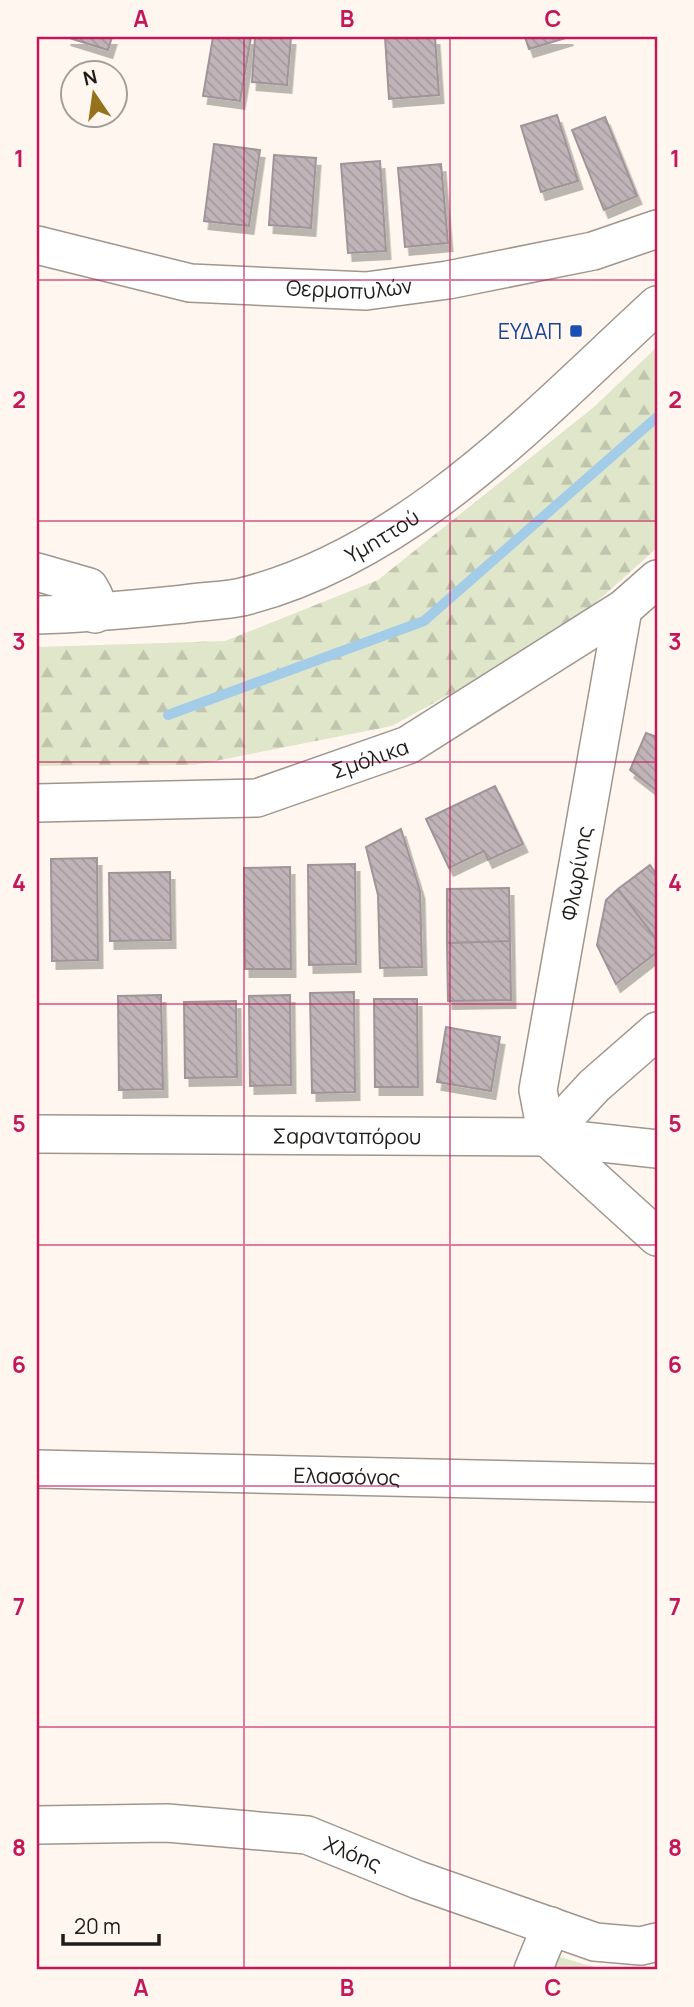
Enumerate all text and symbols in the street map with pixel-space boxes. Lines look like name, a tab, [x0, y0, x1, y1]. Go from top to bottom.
text: A	[133, 2, 149, 34]
text: B	[340, 2, 354, 34]
text: C	[545, 2, 562, 34]
north arrow	[60, 60, 130, 130]
text: N	[81, 63, 100, 92]
text: 1	[14, 142, 24, 174]
text: 1	[670, 142, 680, 174]
street label: Θερμοπυλών	[285, 271, 414, 305]
place label: ΕΥΔΑΠ	[498, 317, 562, 345]
marker: ΕΥΔΑΠ	[568, 323, 584, 339]
text: 2	[12, 383, 26, 415]
text: 2	[668, 383, 682, 415]
street label: Υμηττού	[340, 503, 424, 569]
text: 3	[12, 625, 26, 657]
text: 3	[668, 625, 682, 657]
street label: Σμόλικα	[328, 732, 412, 785]
street label: Φλωρίνης	[554, 824, 598, 923]
text: 4	[12, 866, 26, 898]
text: 4	[668, 866, 682, 898]
text: 5	[12, 1107, 26, 1139]
text: 5	[668, 1107, 682, 1139]
street label: Σαρανταπόρου	[273, 1121, 421, 1150]
text: 6	[12, 1348, 26, 1380]
text: 6	[668, 1348, 682, 1380]
street label: Ελασσόνος	[293, 1461, 401, 1491]
text: 7	[13, 1590, 25, 1622]
text: 7	[669, 1590, 681, 1622]
street label: Χλόης	[320, 1829, 386, 1878]
text: 8	[12, 1831, 26, 1863]
text: 8	[668, 1831, 682, 1863]
scale bar	[63, 1902, 159, 1946]
text: 20 m	[74, 1912, 121, 1940]
text: A	[133, 1971, 149, 2003]
text: B	[340, 1971, 354, 2003]
text: C	[545, 1971, 562, 2003]

